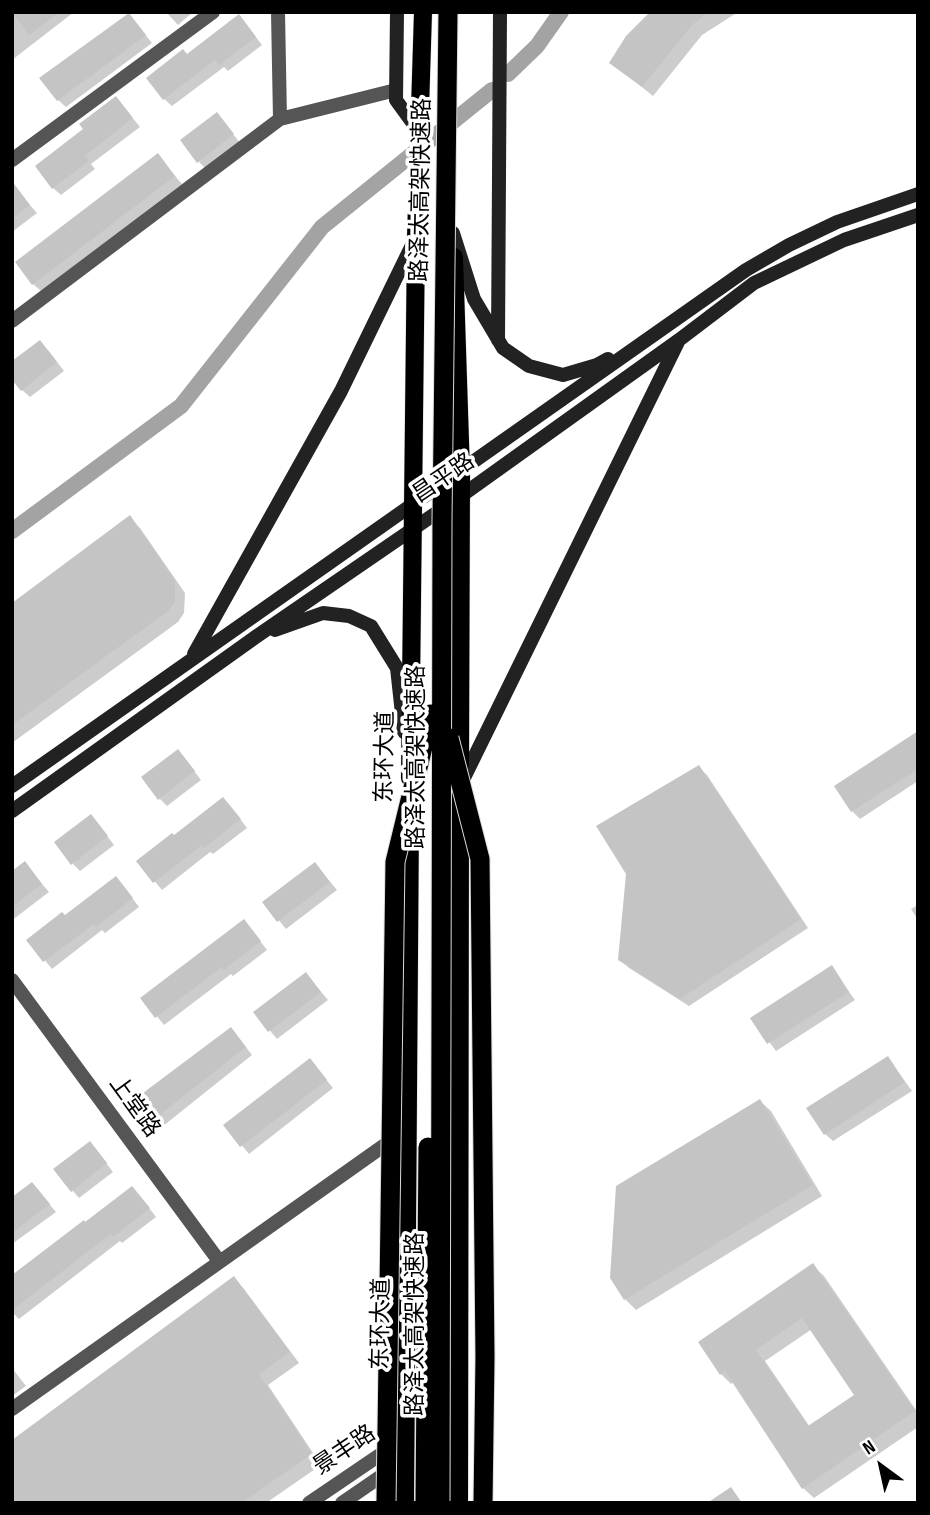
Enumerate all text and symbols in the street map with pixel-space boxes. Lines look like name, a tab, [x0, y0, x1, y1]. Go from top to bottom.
street label: 路泽太高架快速路	[407, 98, 437, 282]
street label: 昌平路	[408, 448, 480, 510]
street label: 路泽太高架快速路	[403, 665, 431, 849]
street label: 东环大道	[371, 711, 401, 803]
street label: 上堂路	[103, 1071, 165, 1143]
street label: 路泽太高架快速路	[402, 1232, 430, 1416]
street label: 东环大道	[367, 1278, 397, 1370]
street label: 景丰路	[309, 1420, 381, 1482]
north arrow	[846, 1431, 916, 1501]
text: N	[859, 1436, 880, 1460]

